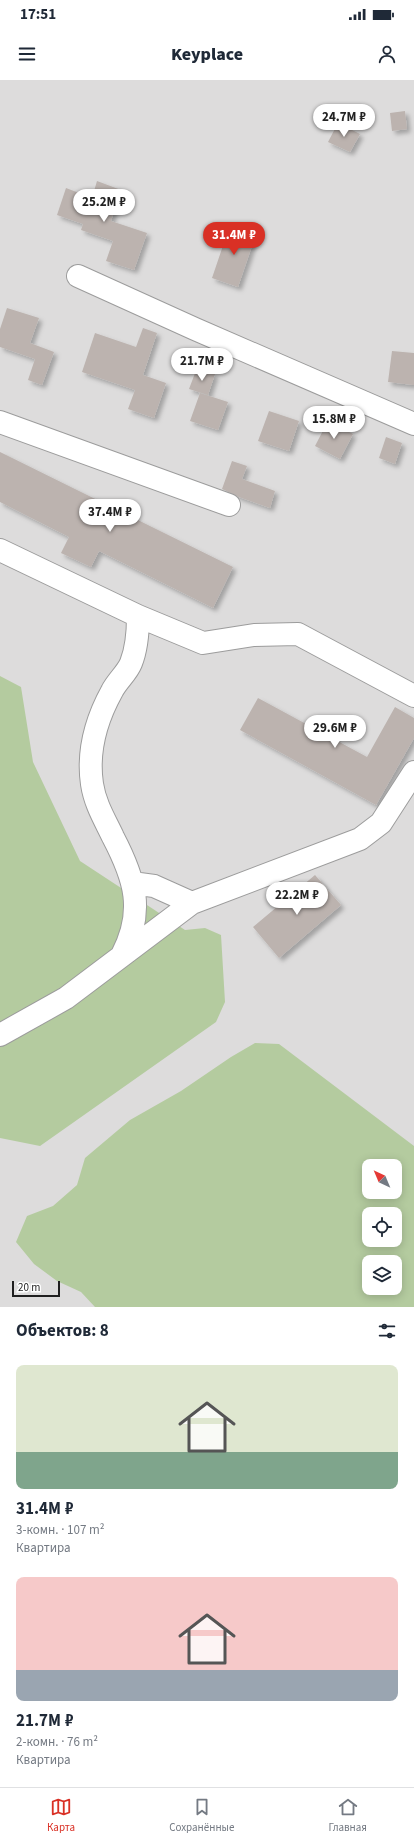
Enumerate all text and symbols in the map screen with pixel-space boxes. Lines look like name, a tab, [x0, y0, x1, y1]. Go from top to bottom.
text: 17:51	[20, 4, 56, 25]
text: Keyplace	[171, 42, 243, 67]
icon: menu	[16, 43, 38, 65]
icon: person	[376, 43, 398, 65]
pin: 24.7M ₽	[307, 104, 381, 138]
text: 24.7M ₽	[322, 108, 366, 126]
pin: 25.2M ₽	[67, 189, 141, 223]
text: 25.2M ₽	[82, 193, 126, 211]
pin: 31.4M ₽	[197, 222, 271, 256]
text: 31.4M ₽	[212, 226, 256, 244]
pin: 21.7M ₽	[165, 348, 239, 382]
text: 21.7M ₽	[180, 352, 224, 370]
pin: 15.8M ₽	[297, 406, 371, 440]
text: 15.8M ₽	[312, 410, 356, 428]
pin: 37.4M ₽	[73, 499, 147, 533]
text: 37.4M ₽	[88, 503, 132, 521]
pin: 29.6M ₽	[298, 715, 372, 749]
text: 29.6M ₽	[313, 719, 357, 737]
pin: 22.2M ₽	[260, 882, 334, 916]
text: 22.2M ₽	[275, 886, 319, 904]
north arrow	[362, 1159, 402, 1199]
map controls	[362, 1159, 402, 1295]
button: locate	[362, 1207, 402, 1247]
button: layers	[362, 1255, 402, 1295]
scale bar	[12, 1279, 60, 1298]
text: 20 m	[18, 1280, 40, 1295]
text: Объектов: 8	[16, 1319, 109, 1343]
icon: filters	[376, 1320, 398, 1342]
icon: home	[171, 1391, 243, 1463]
text: 31.4M ₽	[16, 1497, 73, 1521]
text: 3-комн. · 107 m²	[16, 1521, 105, 1539]
text: Квартира	[16, 1539, 71, 1557]
icon: home	[171, 1603, 243, 1675]
text: 21.7M ₽	[16, 1709, 73, 1733]
text: 2-комн. · 76 m²	[16, 1733, 98, 1751]
text: Квартира	[16, 1751, 71, 1769]
tab: Карта	[47, 1796, 75, 1835]
tab: Сохранённые	[169, 1796, 234, 1835]
tab: Главная	[328, 1796, 367, 1835]

